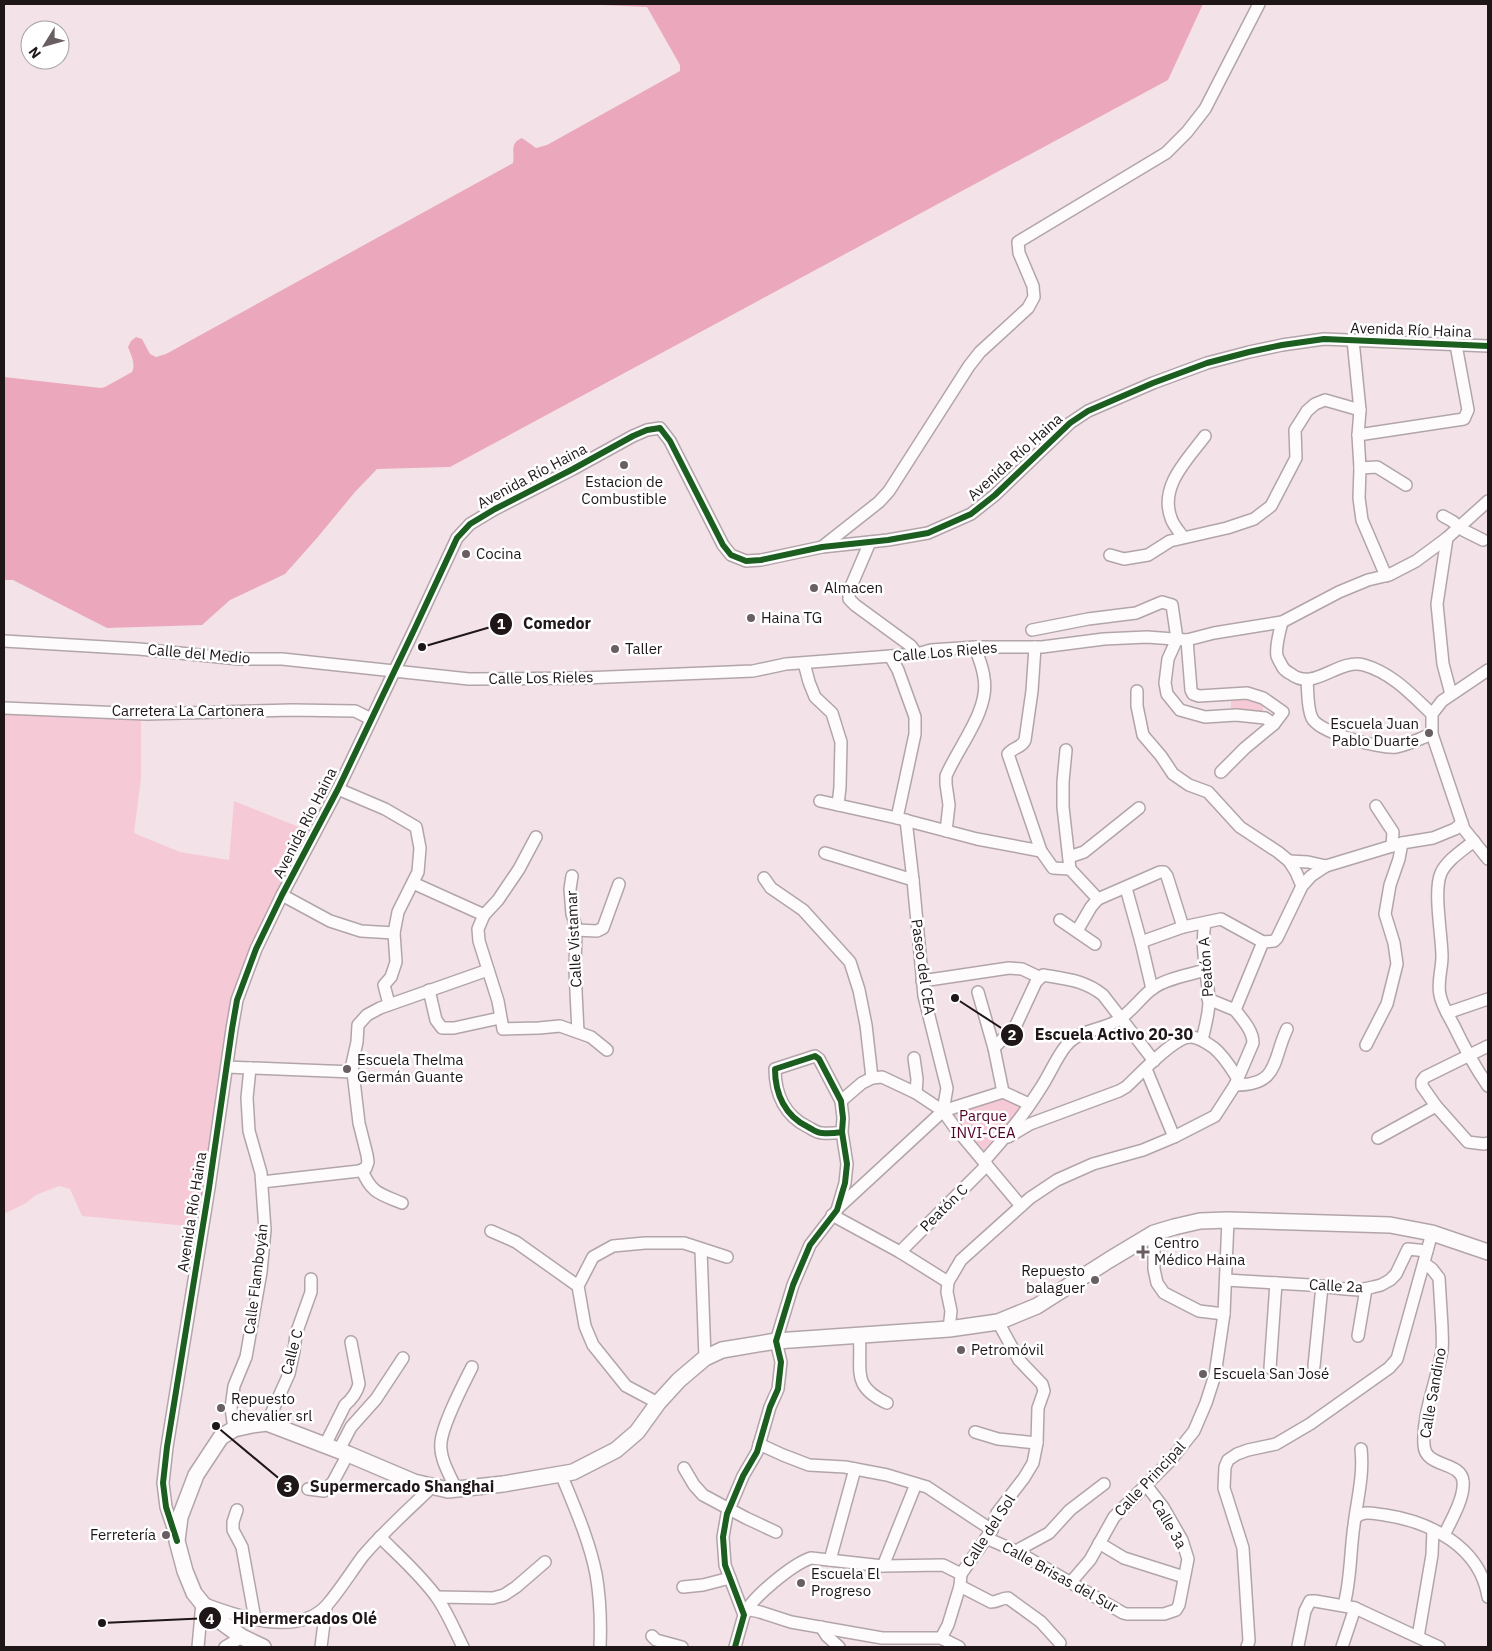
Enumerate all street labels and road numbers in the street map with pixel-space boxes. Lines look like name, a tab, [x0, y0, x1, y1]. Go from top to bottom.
street label: Avenida Río Haina	[1350, 318, 1472, 341]
street label: Avenida Río Haina	[963, 409, 1066, 504]
street label: Avenida Río Haina	[474, 439, 590, 512]
street label: Calle Los Rieles	[892, 637, 998, 666]
street label: Calle del Medio	[147, 640, 251, 667]
street label: Calle Los Rieles	[488, 667, 594, 688]
street label: Carretera La Cartonera	[112, 701, 264, 720]
street label: Avenida Río Haina	[269, 764, 341, 881]
street label: Calle Vistamar	[561, 890, 586, 988]
street label: Paseo del CEA	[907, 918, 940, 1016]
street label: Peatón A	[1194, 936, 1217, 998]
street label: Avenida Río Haina	[173, 1150, 210, 1273]
street label: Peatón C	[916, 1180, 972, 1236]
street label: Calle Flamboyán	[239, 1222, 272, 1335]
street label: Calle 2a	[1308, 1275, 1364, 1296]
street label: Calle C	[276, 1327, 307, 1377]
street label: Calle Sandino	[1415, 1346, 1450, 1440]
street label: Calle Principal	[1110, 1437, 1189, 1520]
street label: Calle del Sol	[958, 1491, 1019, 1571]
street label: Calle 3a	[1148, 1496, 1191, 1552]
street label: Calle Brisas del Sur	[999, 1537, 1122, 1617]

